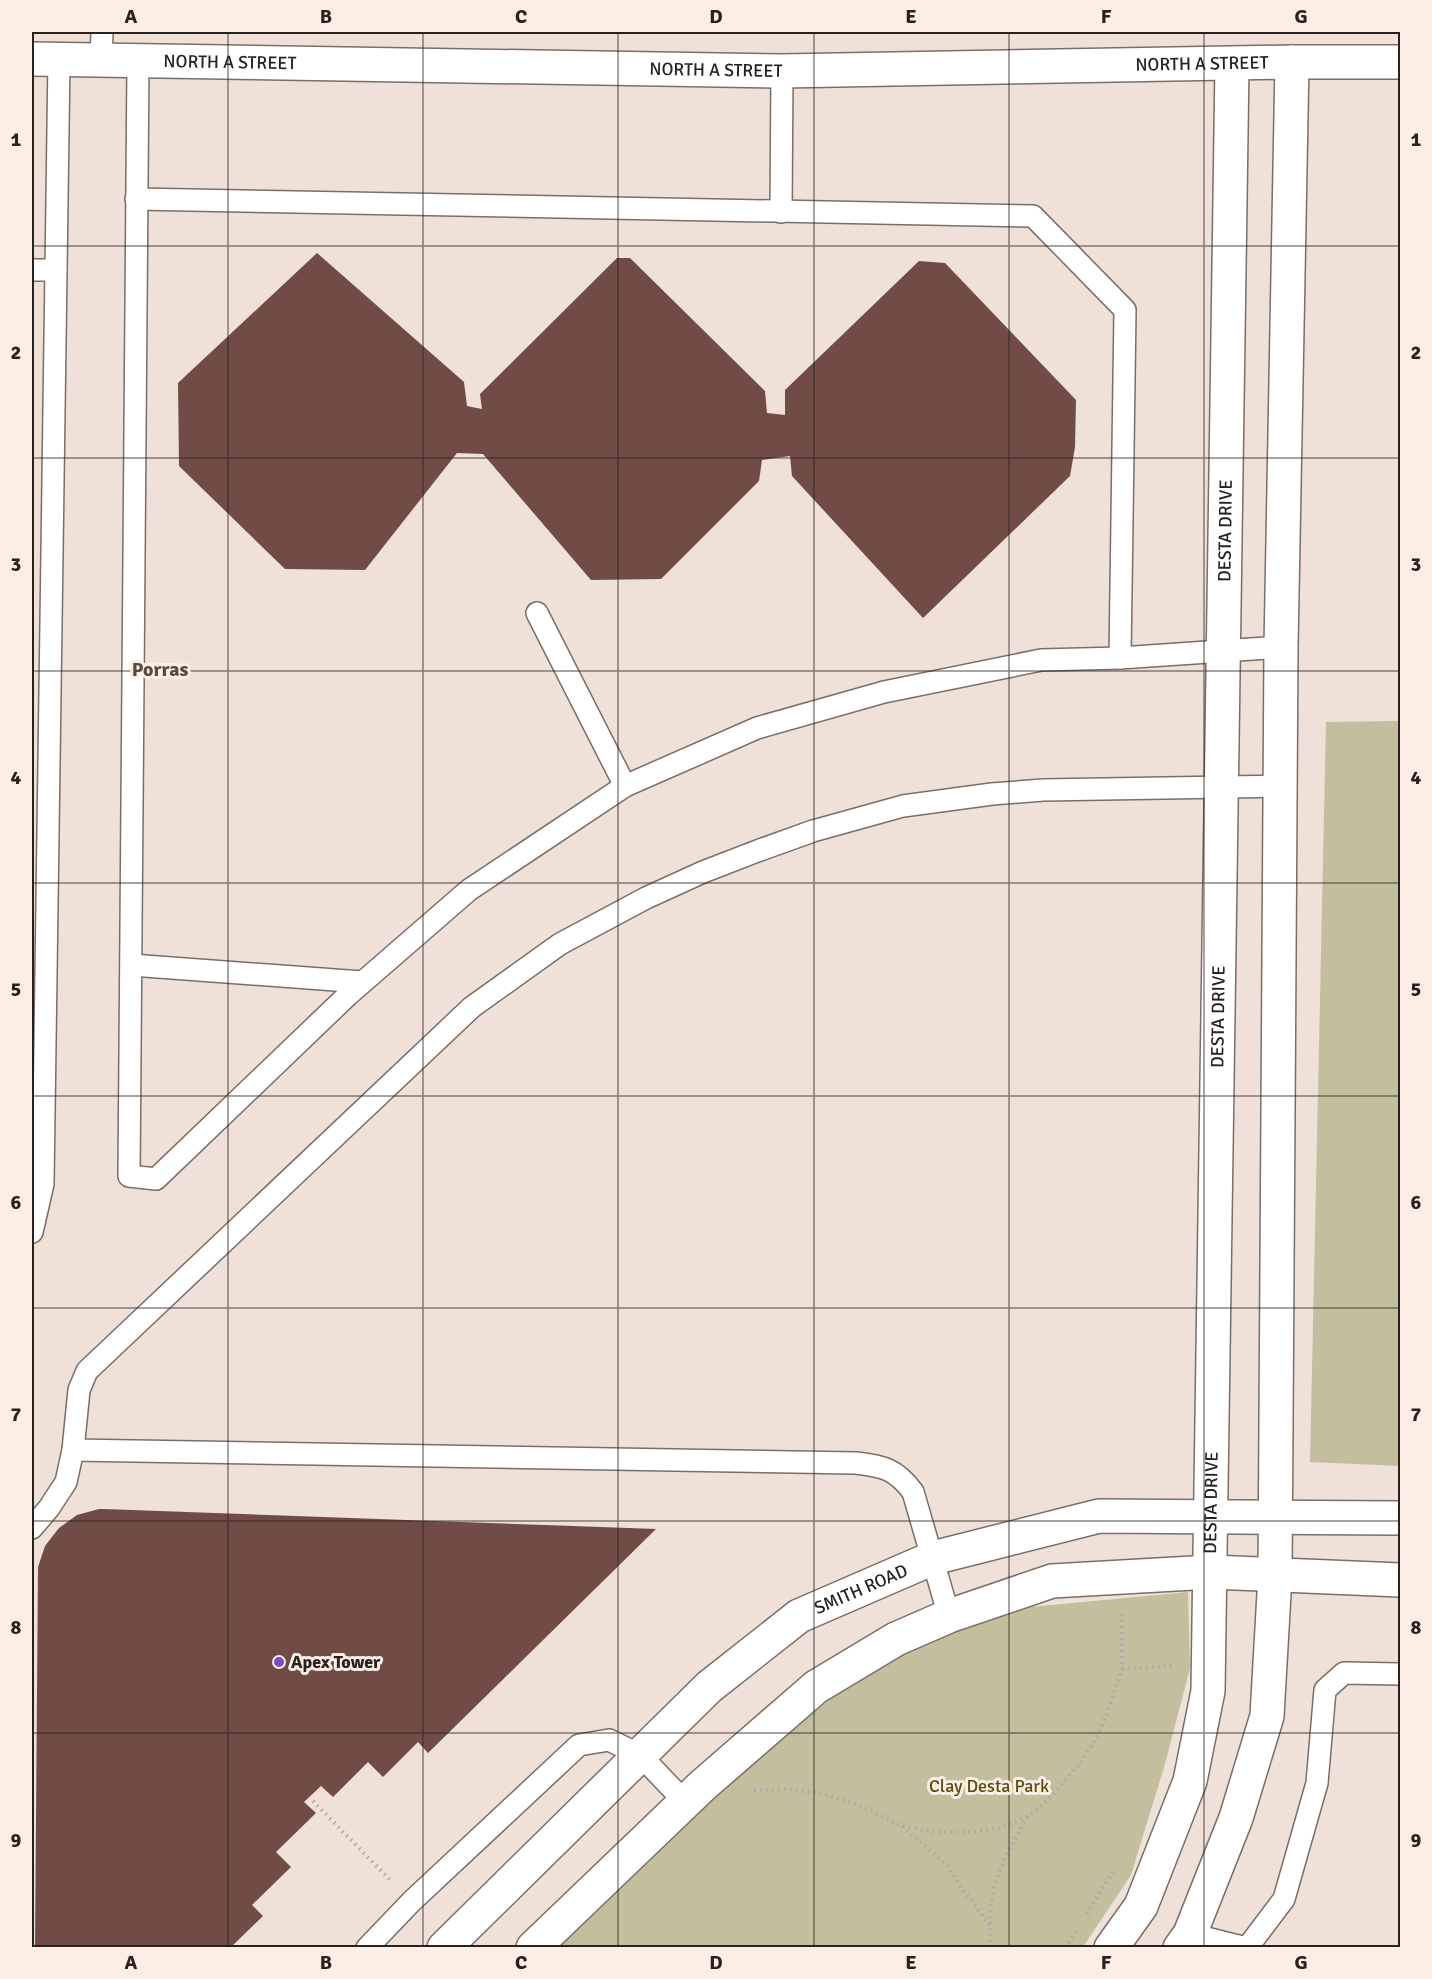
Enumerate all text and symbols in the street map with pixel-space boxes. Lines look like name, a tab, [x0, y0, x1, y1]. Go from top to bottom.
text: A	[125, 4, 138, 29]
text: B	[320, 4, 332, 29]
text: C	[515, 4, 527, 29]
text: D	[709, 4, 723, 29]
text: E	[905, 4, 917, 29]
text: F	[1101, 4, 1112, 29]
text: G	[1294, 4, 1308, 29]
street label: NORTH A STREET	[163, 50, 297, 74]
street label: NORTH A STREET	[1135, 51, 1269, 76]
street label: NORTH A STREET	[649, 58, 783, 82]
text: 1	[11, 127, 22, 152]
text: 1	[1411, 127, 1422, 152]
text: 2	[11, 340, 21, 365]
text: 2	[1411, 340, 1421, 365]
street label: DESTA DRIVE	[1213, 479, 1237, 582]
text: 3	[11, 552, 21, 577]
text: 3	[1411, 552, 1421, 577]
district label: Porras	[132, 657, 188, 682]
text: 4	[11, 765, 22, 790]
text: 4	[1411, 765, 1422, 790]
street label: DESTA DRIVE	[1206, 965, 1230, 1068]
text: 5	[11, 977, 21, 1002]
text: 5	[1411, 977, 1421, 1002]
text: 6	[11, 1190, 22, 1215]
text: 6	[1411, 1190, 1422, 1215]
text: 7	[11, 1402, 22, 1427]
text: 7	[1411, 1402, 1422, 1427]
street label: DESTA DRIVE	[1199, 1451, 1223, 1554]
street label: SMITH ROAD	[811, 1559, 911, 1619]
text: 8	[11, 1615, 22, 1640]
text: 8	[1411, 1615, 1422, 1640]
place label: Apex Tower	[291, 1651, 381, 1673]
marker: Apex Tower	[272, 1655, 286, 1669]
park label: Clay Desta Park	[929, 1775, 1049, 1797]
text: 9	[11, 1828, 22, 1853]
text: 9	[1411, 1828, 1422, 1853]
text: A	[125, 1950, 138, 1975]
text: B	[320, 1950, 332, 1975]
text: C	[515, 1950, 527, 1975]
text: D	[709, 1950, 723, 1975]
text: E	[905, 1950, 917, 1975]
text: F	[1101, 1950, 1112, 1975]
text: G	[1294, 1950, 1308, 1975]

